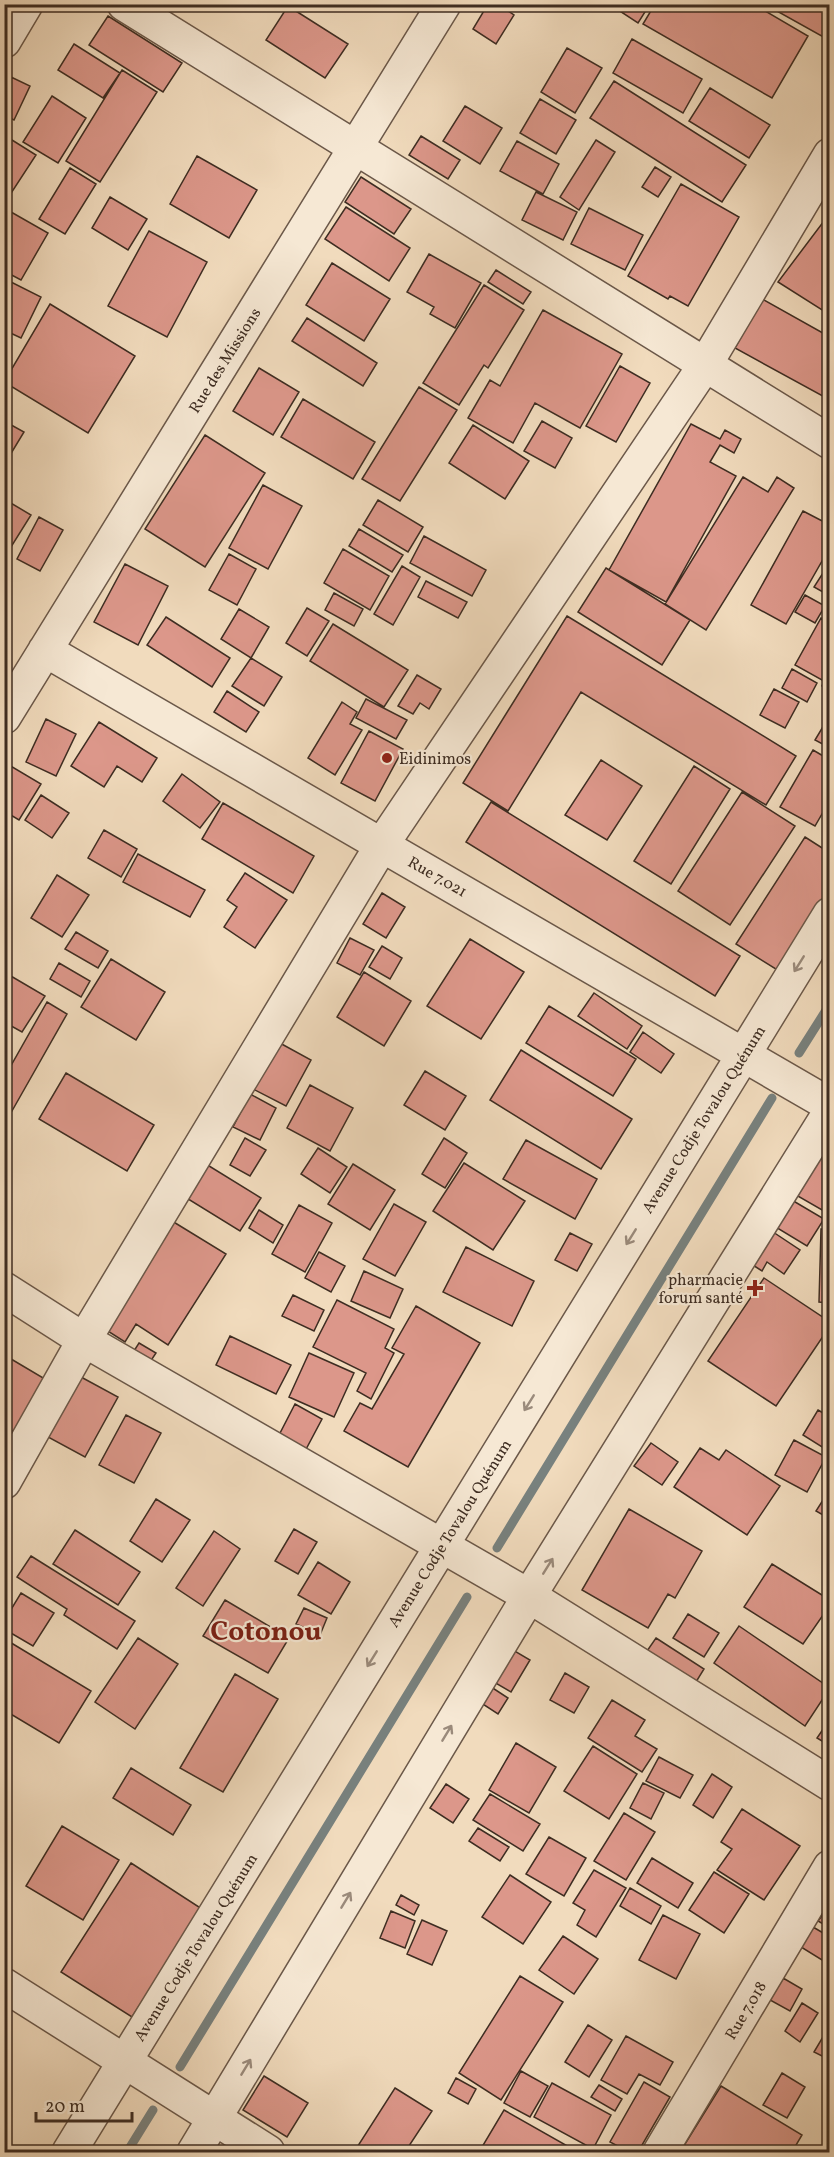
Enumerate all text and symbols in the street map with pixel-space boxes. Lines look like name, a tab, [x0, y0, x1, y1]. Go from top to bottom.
street label: Rue des Missions	[184, 304, 267, 418]
place label: Eidinimos	[399, 749, 471, 771]
marker: Eidinimos	[380, 751, 394, 765]
street label: Rue 7.021	[403, 852, 471, 904]
one-way arrow	[792, 955, 804, 972]
street label: Avenue Codje Tovalou Quénum	[638, 1022, 772, 1218]
one-way arrow	[624, 1228, 636, 1245]
place label: pharmacie forum santé	[659, 1270, 743, 1310]
marker: pharmacie forum santé	[748, 1281, 762, 1295]
one-way arrow	[522, 1394, 534, 1411]
street label: Avenue Codje Tovalou Quénum	[384, 1436, 518, 1632]
one-way arrow	[543, 1558, 555, 1575]
district label: Cotonou	[210, 1613, 322, 1652]
one-way arrow	[365, 1650, 377, 1667]
one-way arrow	[442, 1725, 454, 1742]
street label: Avenue Codje Tovalou Quénum	[130, 1850, 264, 2046]
one-way arrow	[341, 1892, 353, 1909]
street label: Rue 7.018	[721, 1978, 773, 2044]
one-way arrow	[239, 2058, 252, 2075]
scale bar	[36, 2085, 132, 2123]
text: 20 m	[45, 2095, 85, 2120]

